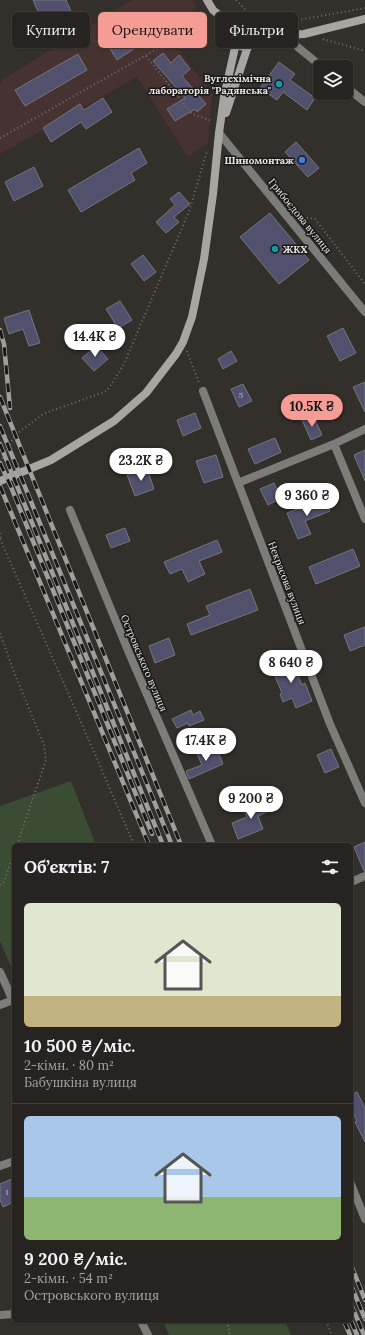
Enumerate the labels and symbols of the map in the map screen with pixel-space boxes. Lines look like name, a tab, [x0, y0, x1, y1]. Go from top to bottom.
place label: Вуглехімічна лабораторія "Радянська"	[149, 72, 272, 97]
marker: Вуглехімічна лабораторія "Радянська"	[274, 79, 284, 89]
place label: Шиномонтаж	[225, 154, 294, 167]
marker: Шиномонтаж	[297, 155, 307, 165]
street label: Грибоєдова вулиця	[266, 176, 334, 256]
place label: ЖКХ	[283, 243, 307, 256]
marker: ЖКХ	[270, 244, 280, 254]
pin: 14.4K ₴	[58, 324, 132, 358]
house number: 5	[239, 390, 243, 400]
pin: 10.5K ₴	[275, 394, 349, 428]
pin: 23.2K ₴	[104, 448, 178, 482]
pin: 9 360 ₴	[270, 483, 344, 517]
street label: Некрасова вулиця	[265, 540, 309, 626]
street label: Островського вулиця	[118, 613, 170, 713]
pin: 8 640 ₴	[254, 650, 328, 684]
pin: 17.4K ₴	[169, 728, 243, 762]
pin: 9 200 ₴	[214, 786, 288, 820]
house number: 1	[6, 1187, 9, 1197]

